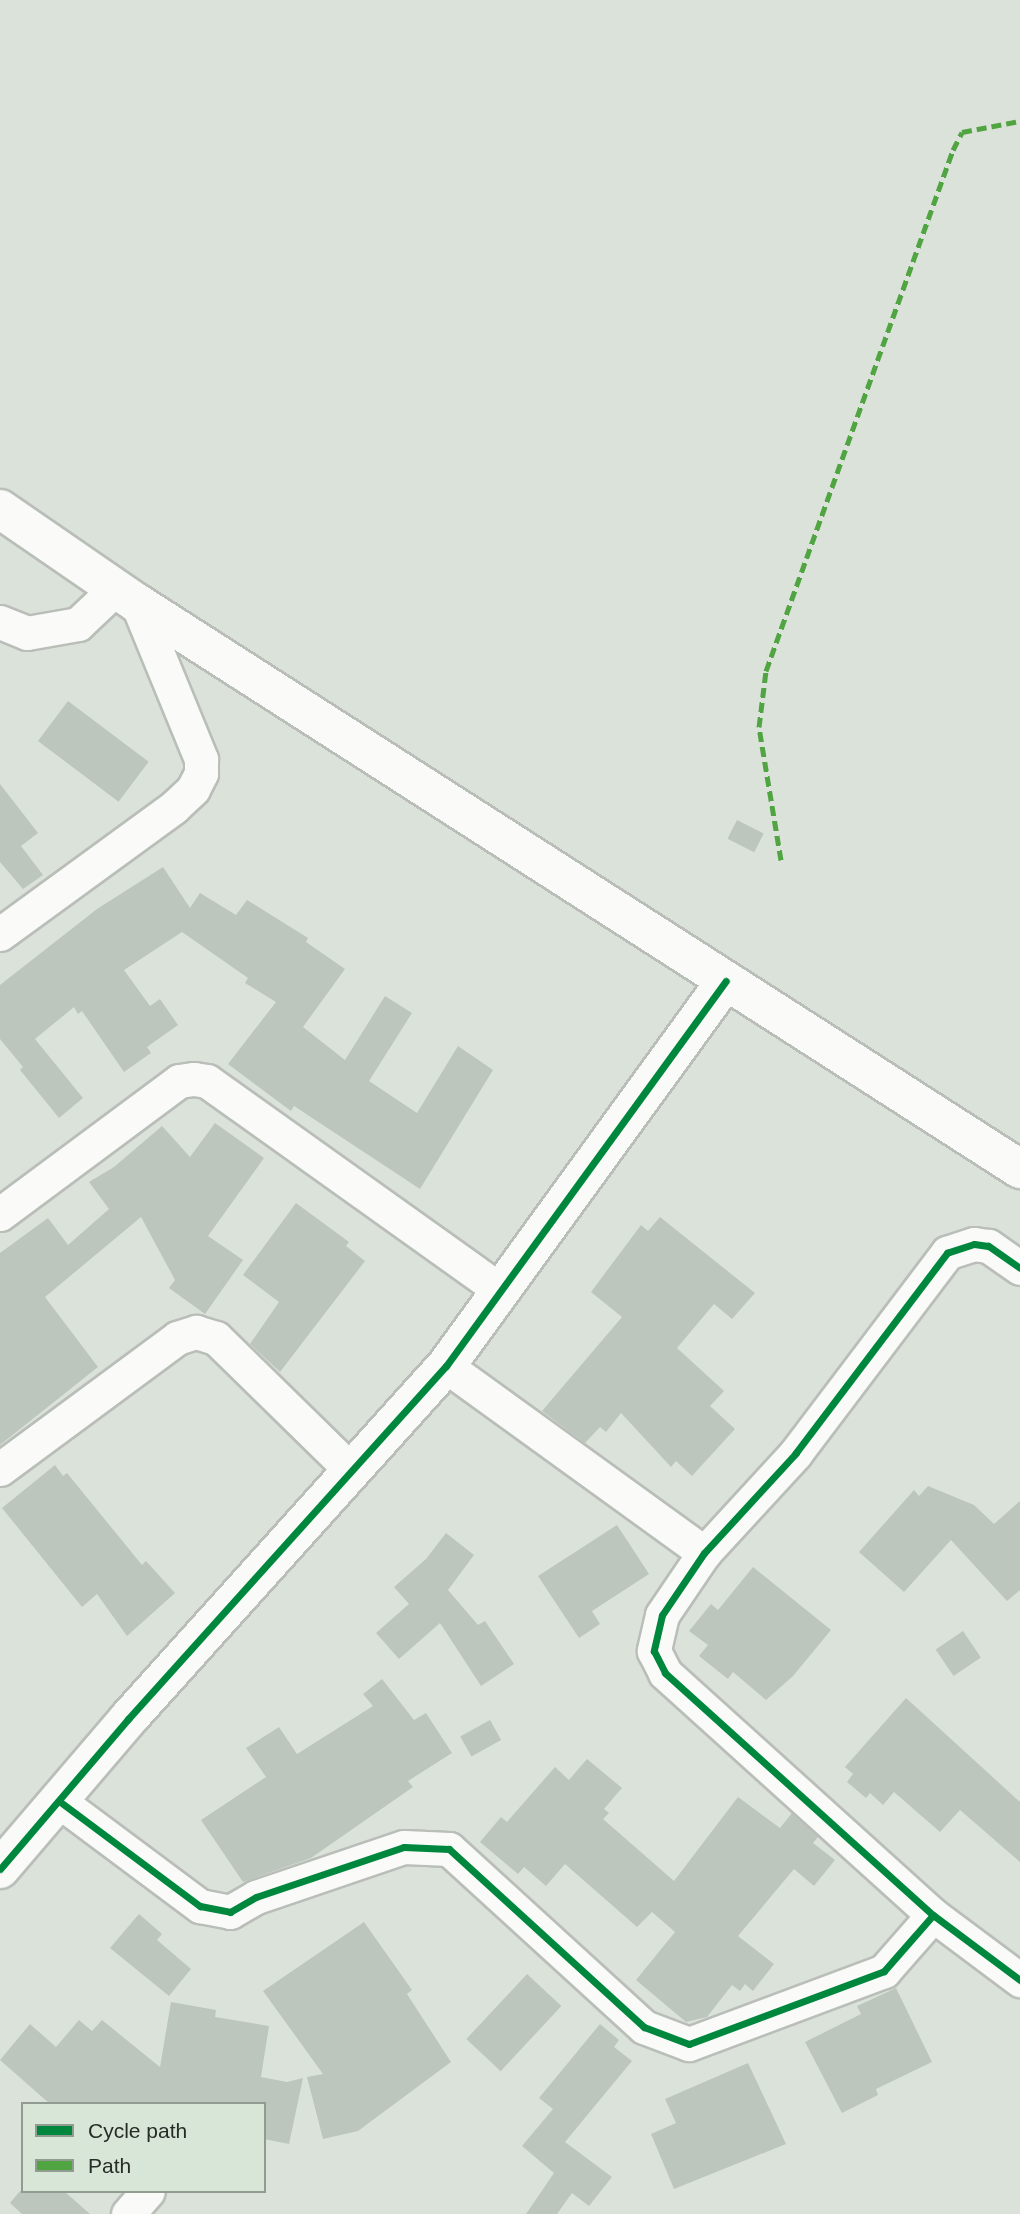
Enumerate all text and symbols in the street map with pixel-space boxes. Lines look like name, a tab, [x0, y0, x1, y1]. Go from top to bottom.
legend	[21, 2102, 266, 2193]
text: Cycle path	[88, 2119, 187, 2142]
text: Path	[88, 2154, 131, 2177]

